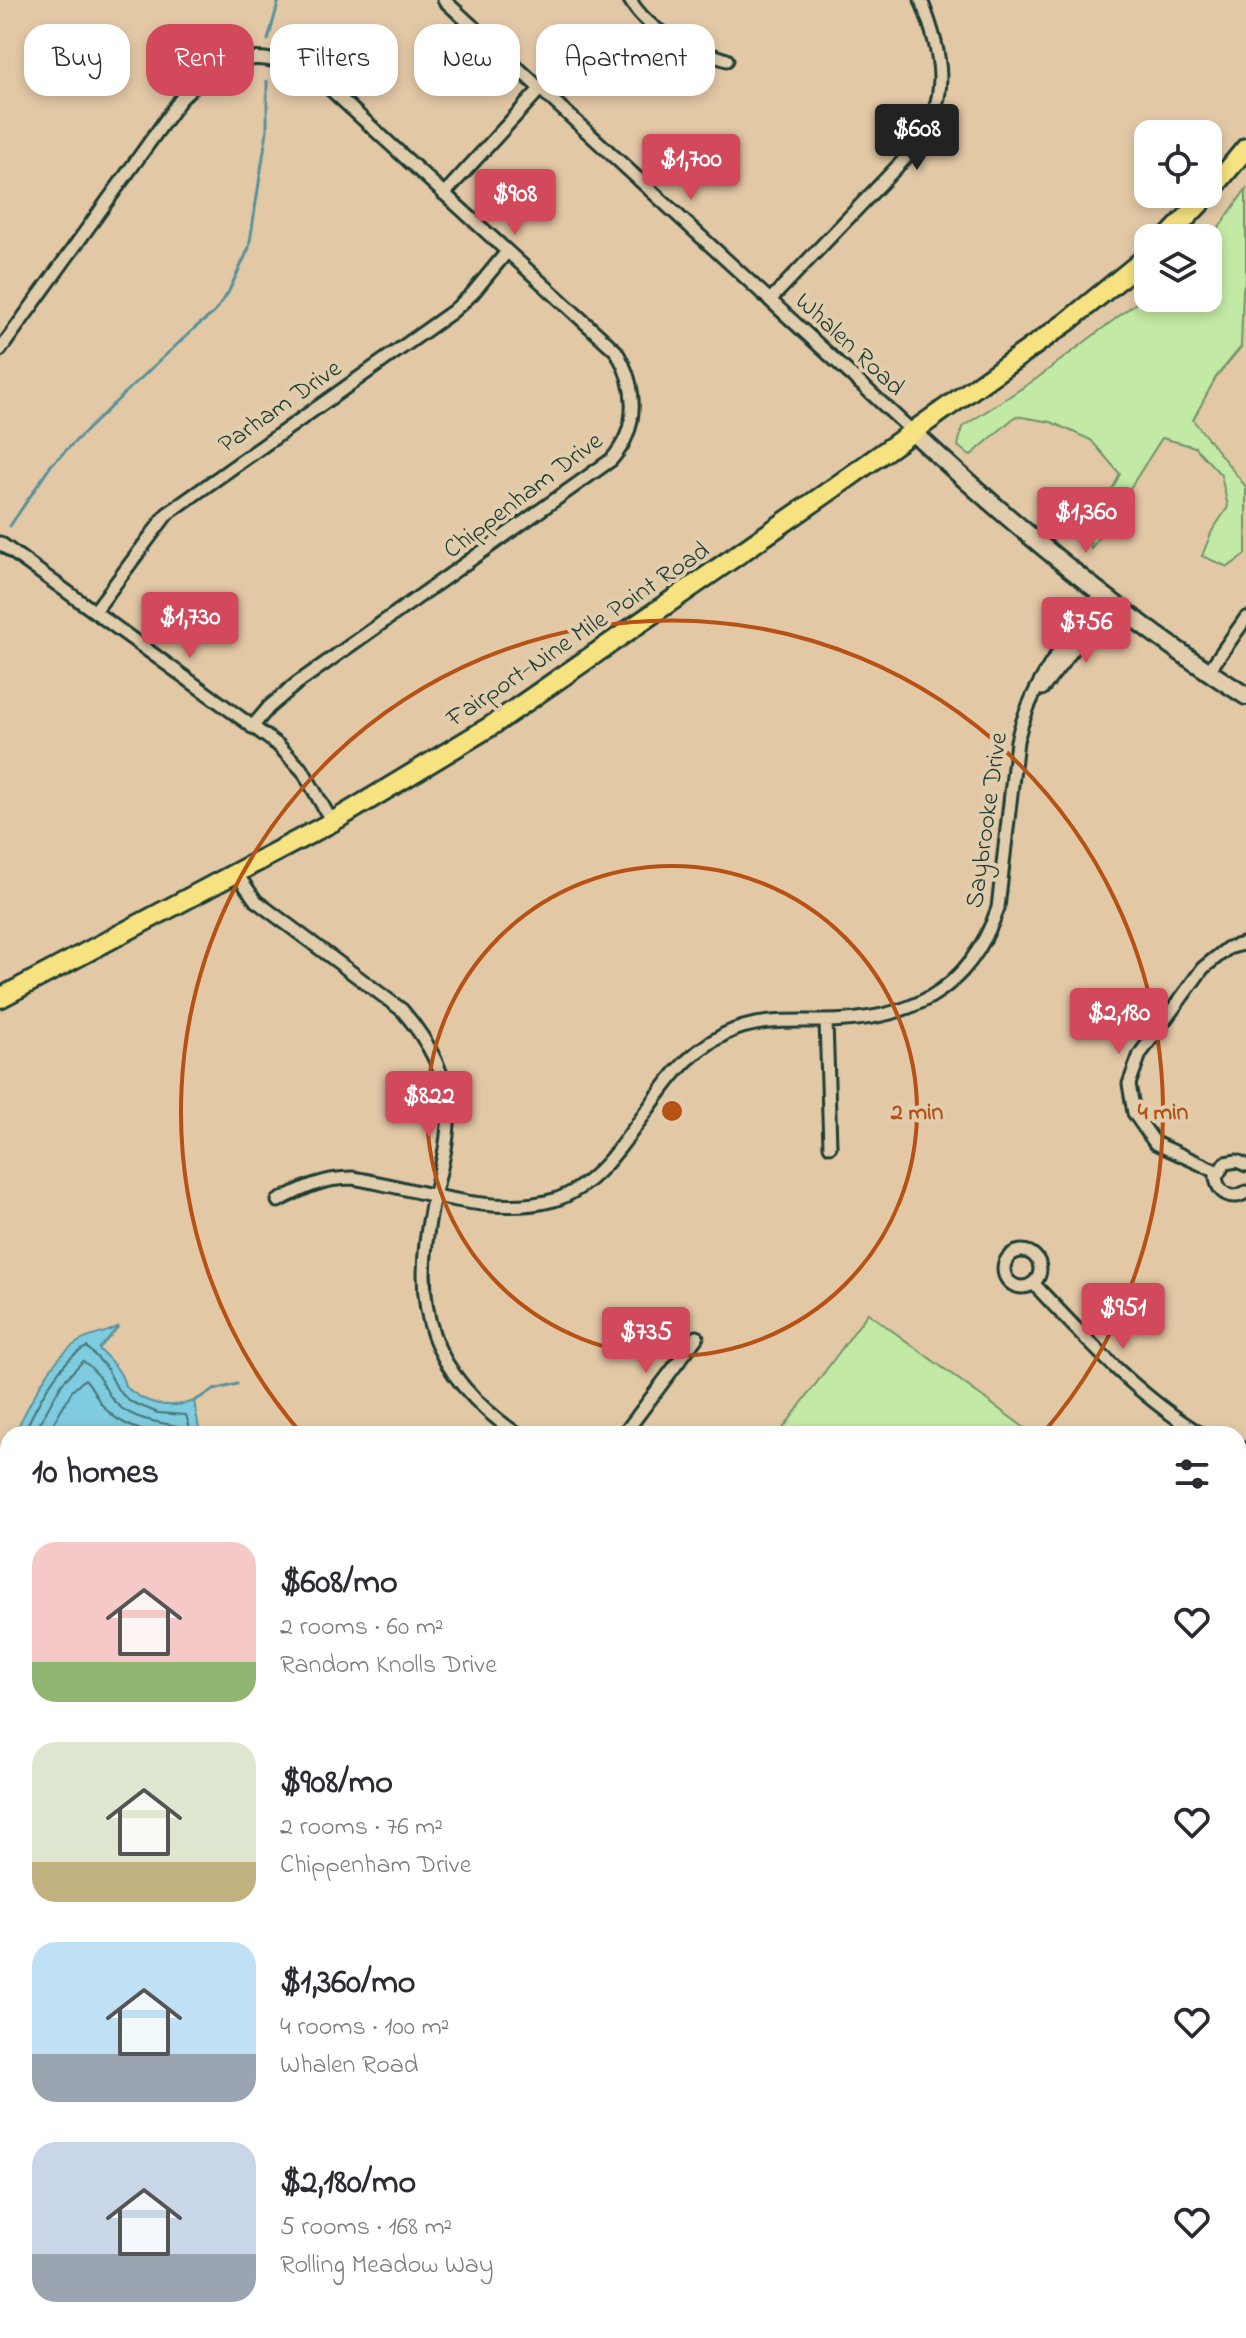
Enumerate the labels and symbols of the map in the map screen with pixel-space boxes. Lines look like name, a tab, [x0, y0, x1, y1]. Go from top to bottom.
pin: $608	[870, 104, 964, 172]
pin: $1,700	[626, 134, 756, 202]
pin: $908	[468, 169, 562, 237]
street label: Whalen Road	[785, 284, 913, 407]
street label: Parham Drive	[211, 351, 350, 464]
street label: Chippenham Drive	[436, 423, 612, 569]
pin: $1,360	[1021, 487, 1151, 555]
street label: Fairport-Nine Mile Point Road	[439, 533, 718, 739]
pin: $1,730	[125, 592, 255, 660]
pin: $756	[1039, 597, 1133, 665]
street label: Saybrooke Drive	[957, 730, 1019, 911]
pin: $2,180	[1054, 988, 1184, 1056]
pin: $822	[382, 1071, 476, 1139]
text: 2 min	[890, 1096, 944, 1131]
text: 4 min	[1138, 1096, 1188, 1131]
centre of rings	[658, 1097, 686, 1125]
pin: $951	[1076, 1283, 1170, 1351]
pin: $735	[599, 1307, 693, 1375]

